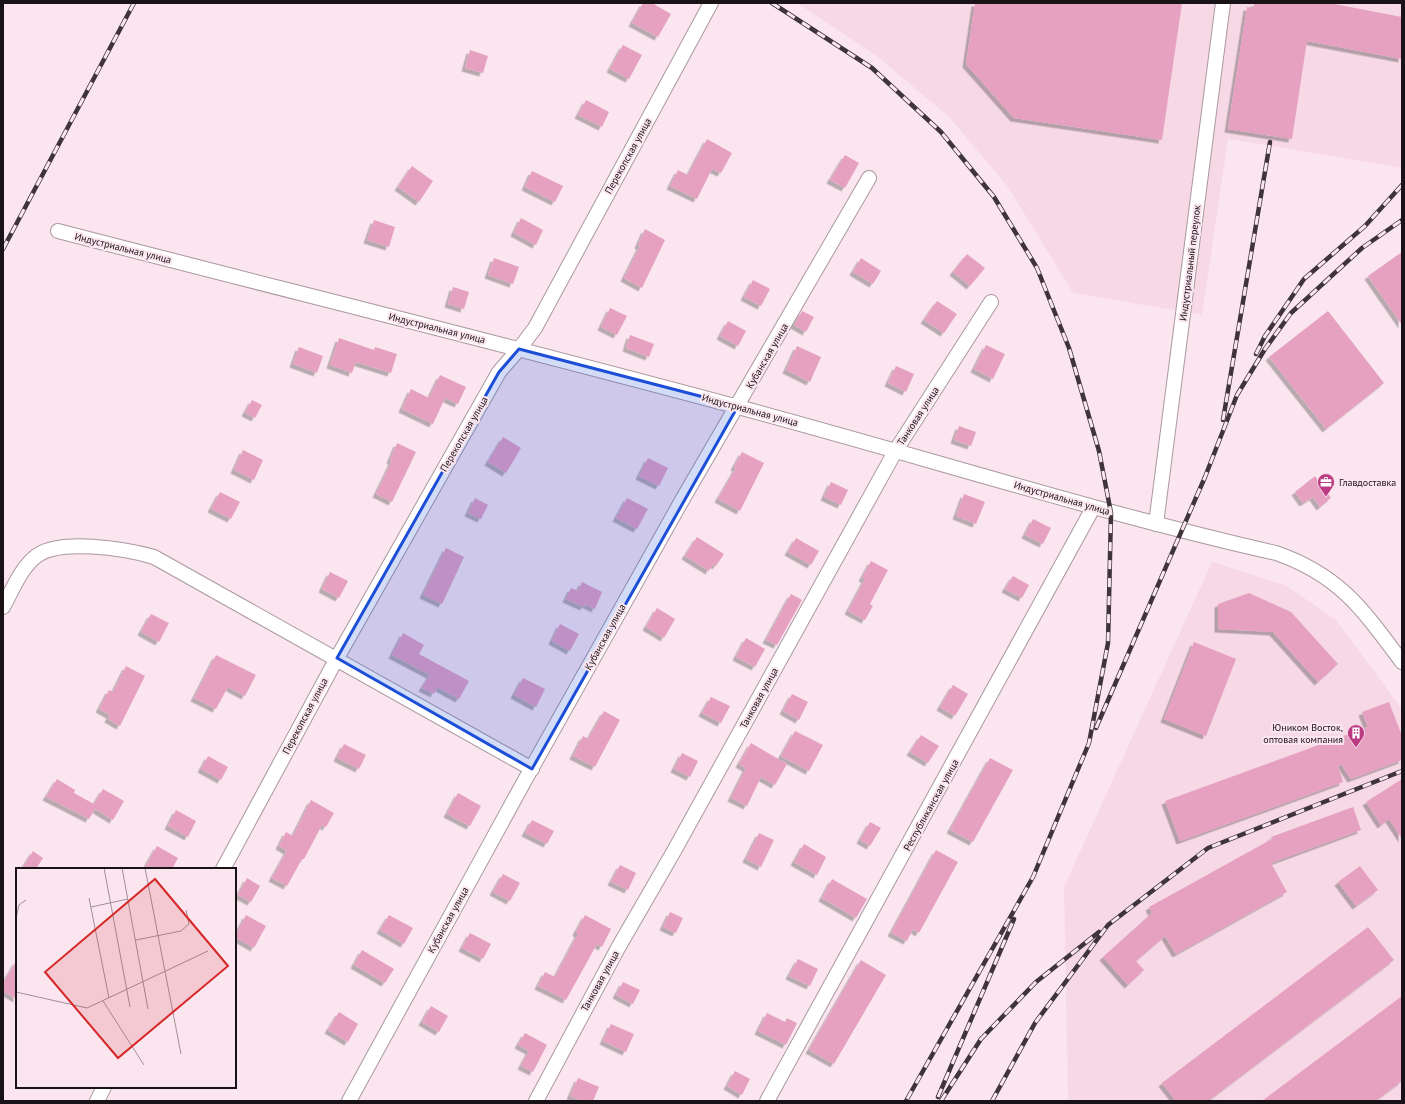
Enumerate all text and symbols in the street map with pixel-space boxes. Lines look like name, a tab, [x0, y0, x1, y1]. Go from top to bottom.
street label: Перекопская улица	[602, 116, 654, 196]
street label: Индустриальный переулок	[1176, 204, 1204, 322]
street label: Индустриальная улица	[73, 230, 173, 266]
street label: Индустриальная улица	[387, 310, 487, 346]
street label: Кубанская улица	[743, 321, 791, 391]
street label: Танковая улица	[894, 384, 942, 448]
street label: Индустриальная улица	[700, 391, 800, 429]
street label: Перекопская улица	[437, 394, 491, 474]
office icon: Главдоставка	[1316, 472, 1336, 497]
place label: Главдоставка	[1339, 476, 1396, 489]
street label: Индустриальная улица	[1012, 478, 1112, 518]
street label: Кубанская улица	[581, 602, 629, 672]
street label: Танковая улица	[737, 665, 781, 731]
street label: Перекопская улица	[279, 676, 331, 756]
place label: Юником Восток, оптовая компания	[1263, 721, 1343, 746]
building icon: Юником Восток, оптовая компания	[1346, 723, 1366, 748]
street label: Республиканская улица	[900, 757, 962, 853]
inset map	[16, 868, 236, 1088]
street label: Кубанская улица	[424, 885, 472, 955]
street label: Танковая улица	[578, 948, 622, 1014]

